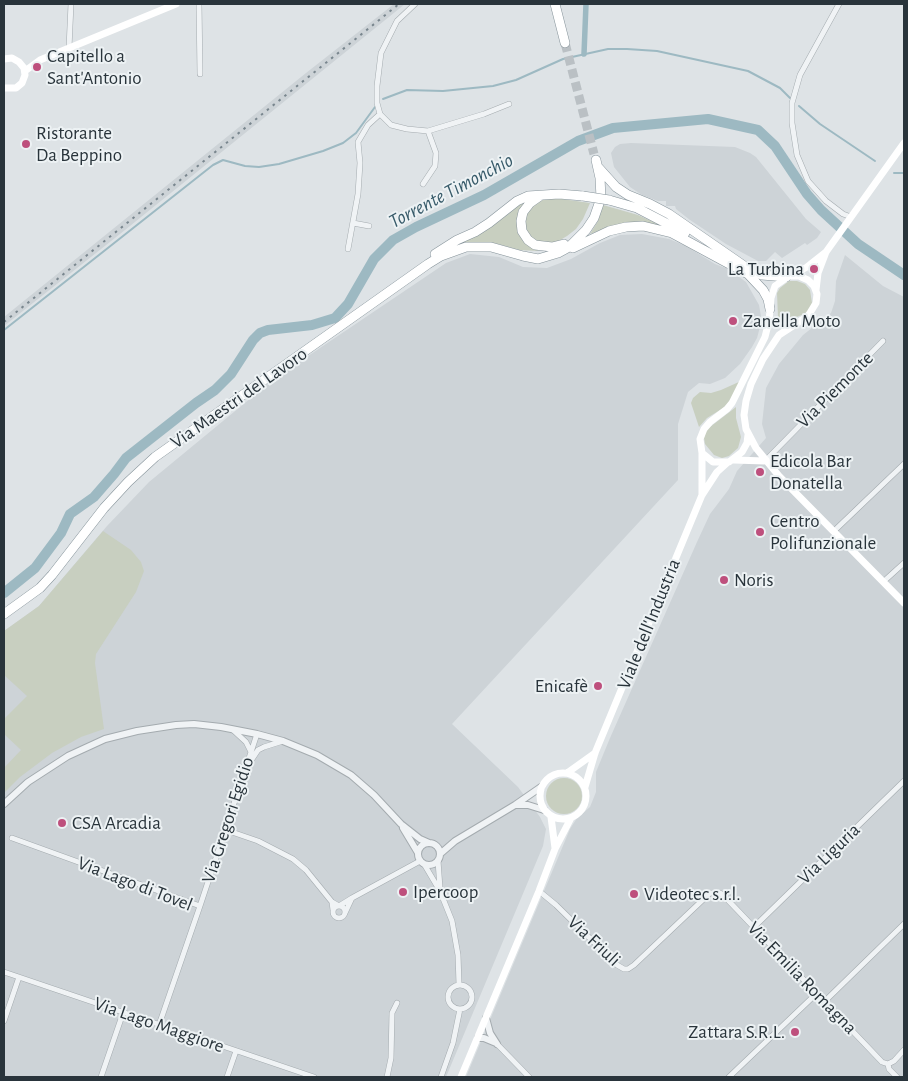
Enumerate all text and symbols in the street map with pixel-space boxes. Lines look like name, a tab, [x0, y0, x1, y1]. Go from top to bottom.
place label: Capitello a Sant'Antonio	[47, 45, 142, 89]
marker: Capitello a Sant'Antonio	[31, 61, 43, 73]
place label: Ristorante Da Beppino	[36, 122, 122, 166]
marker: Ristorante Da Beppino	[20, 138, 32, 150]
water label: Torrente Timonchio	[385, 148, 517, 234]
place label: La Turbina	[728, 258, 804, 280]
marker: La Turbina	[808, 263, 820, 275]
place label: Zanella Moto	[743, 310, 841, 332]
marker: Zanella Moto	[727, 315, 739, 327]
street label: Via Maestri del Lavoro	[166, 342, 312, 454]
street label: Via Piemonte	[792, 347, 878, 433]
place label: Edicola Bar Donatella	[770, 450, 851, 494]
marker: Edicola Bar Donatella	[754, 466, 766, 478]
place label: Centro Polifunzionale	[770, 510, 876, 554]
marker: Centro Polifunzionale	[754, 526, 766, 538]
street label: Viale dell'Industria	[612, 555, 686, 693]
place label: Noris	[734, 569, 774, 591]
marker: Noris	[718, 574, 730, 586]
place label: Enicafè	[535, 675, 588, 697]
marker: Enicafè	[592, 680, 604, 692]
street label: Via Gregori Egidio	[197, 754, 259, 886]
place label: CSA Arcadia	[72, 812, 161, 834]
marker: CSA Arcadia	[56, 817, 68, 829]
street label: Via Liguria	[793, 819, 865, 889]
street label: Via Lago di Tovel	[74, 852, 196, 916]
place label: Ipercoop	[413, 881, 478, 903]
place label: Videotec s.r.l.	[644, 883, 740, 905]
marker: Ipercoop	[397, 886, 409, 898]
marker: Videotec s.r.l.	[628, 888, 640, 900]
street label: Via Friuli	[563, 911, 625, 971]
street label: Via Emilia Romagna	[742, 917, 862, 1039]
street label: Via Lago Maggiore	[91, 992, 227, 1058]
place label: Zattara S.R.L.	[688, 1021, 785, 1043]
marker: Zattara S.R.L.	[789, 1026, 801, 1038]

